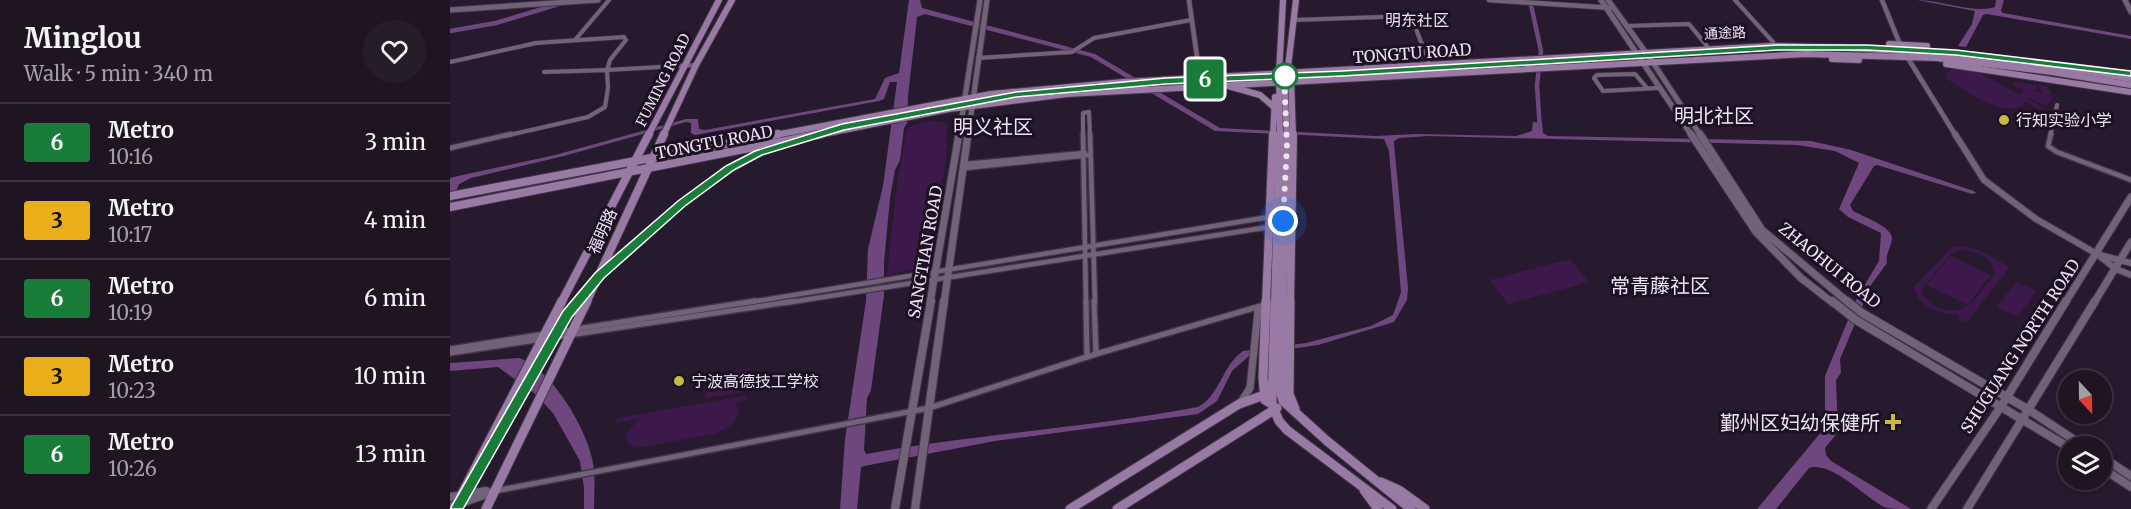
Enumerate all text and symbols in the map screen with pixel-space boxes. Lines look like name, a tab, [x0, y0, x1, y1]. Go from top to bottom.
district label: 明东社区	[1385, 10, 1449, 30]
text: Minglou	[24, 20, 142, 56]
button: heart	[363, 20, 426, 83]
street label: 通途路	[1704, 23, 1746, 43]
street label: FUMING ROAD	[632, 30, 694, 130]
street label: TONGTU ROAD	[1352, 39, 1472, 67]
line badge: 6	[1186, 60, 1224, 98]
text: Walk · 5 min · 340 m	[24, 61, 213, 86]
unlabelled marker	[1272, 63, 1298, 89]
text: 6	[1199, 66, 1211, 93]
district label: 明北社区	[1674, 103, 1754, 128]
place label: 行知实验小学	[2016, 110, 2112, 130]
marker: 行知实验小学	[1997, 113, 2011, 127]
district label: 明义社区	[953, 114, 1033, 139]
text: Metro	[108, 116, 174, 144]
street label: TONGTU ROAD	[654, 121, 774, 163]
text: 3 min	[365, 128, 426, 156]
text: 6	[51, 129, 63, 156]
text: 10:16	[108, 144, 153, 169]
street label: SANGTIAN ROAD	[903, 184, 947, 320]
text: Metro	[108, 194, 174, 222]
street label: 福明路	[583, 205, 621, 257]
text: 4 min	[364, 206, 426, 234]
your location	[1268, 206, 1298, 236]
text: 3	[51, 207, 63, 234]
street label: ZHAOHUI ROAD	[1775, 218, 1885, 312]
text: 10:17	[108, 222, 152, 247]
street label: SHUGUANG NORTH ROAD	[1956, 255, 2084, 437]
text: Metro	[108, 272, 174, 300]
district label: 常青藤社区	[1610, 273, 1710, 298]
text: 6 min	[364, 284, 426, 312]
text: 6	[51, 285, 63, 312]
text: 10:19	[108, 300, 153, 325]
text: Metro	[108, 350, 174, 378]
text: 10 min	[354, 362, 426, 390]
text: 3	[51, 363, 63, 390]
north arrow	[2058, 370, 2112, 424]
map controls	[2058, 370, 2112, 490]
place label: 宁波高德技工学校	[691, 371, 819, 391]
marker: 宁波高德技工学校	[672, 374, 686, 388]
text: 10:23	[108, 378, 156, 403]
place label: 鄞州区妇幼保健所	[1720, 410, 1880, 435]
marker: 鄞州区妇幼保健所	[1884, 413, 1902, 431]
text: Metro	[108, 428, 174, 456]
button: layers	[2058, 436, 2112, 490]
text: 13 min	[355, 440, 426, 468]
text: 6	[51, 441, 63, 468]
text: 10:26	[108, 456, 157, 481]

